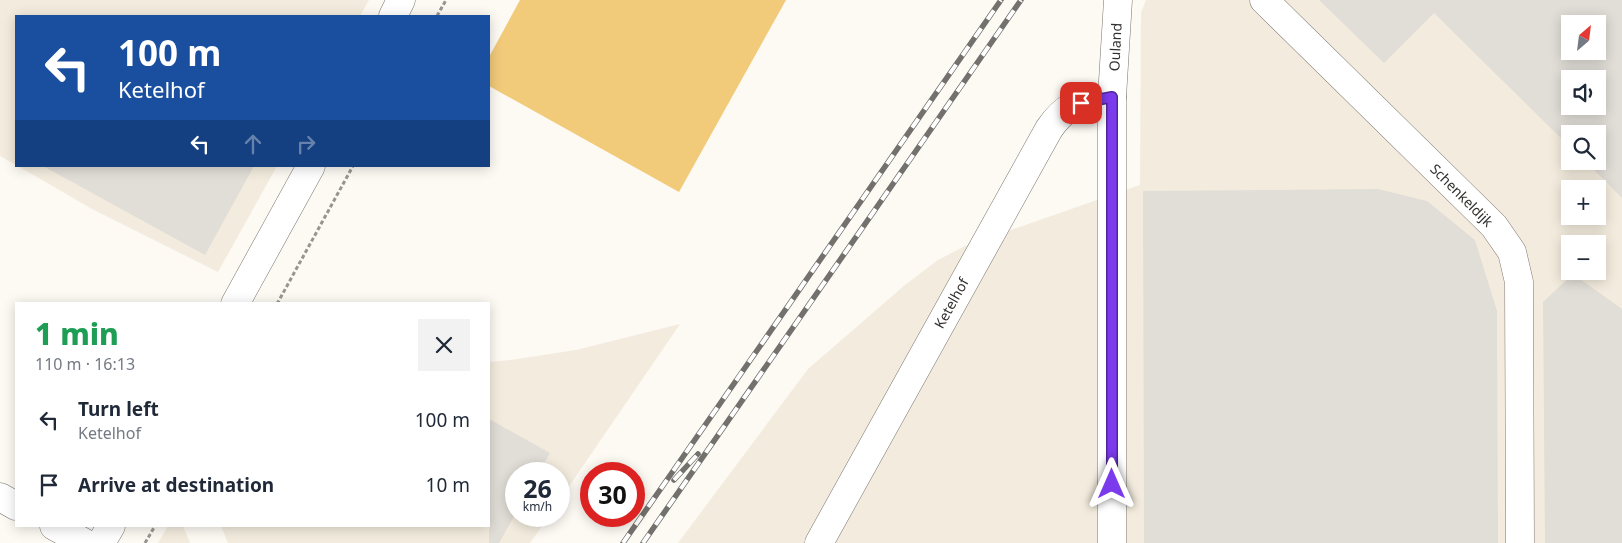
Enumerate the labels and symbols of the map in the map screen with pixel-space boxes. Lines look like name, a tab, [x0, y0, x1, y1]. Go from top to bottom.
north arrow	[1561, 15, 1606, 60]
street label: Ouland	[1104, 22, 1126, 72]
pin	[1060, 82, 1102, 124]
street label: Schenkeldijk	[1426, 159, 1498, 231]
street label: Ketelhof	[929, 273, 973, 332]
position arrow	[1085, 457, 1137, 509]
speed limit sign: 30	[580, 462, 645, 527]

